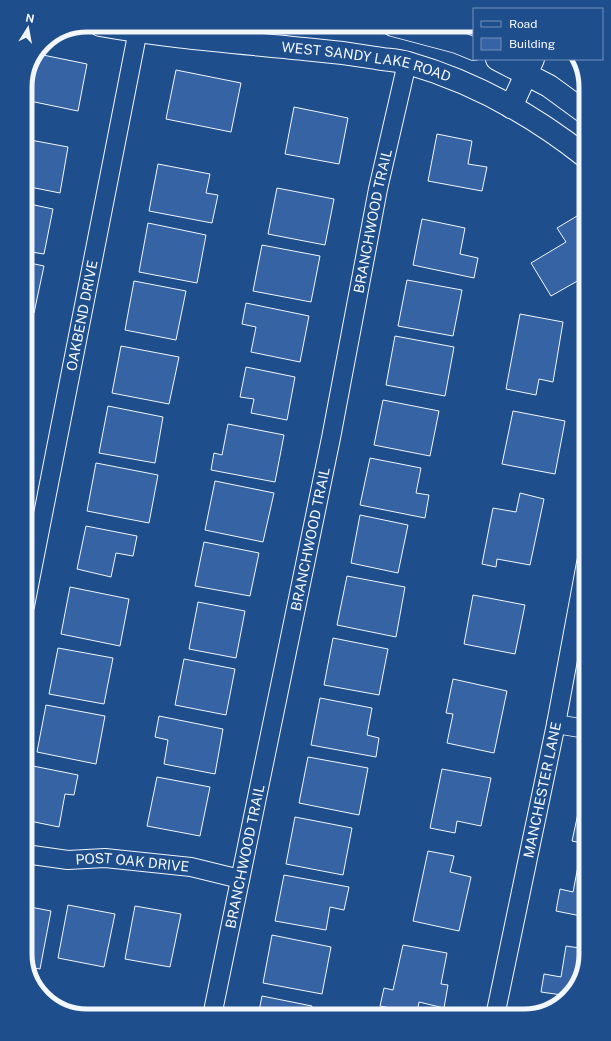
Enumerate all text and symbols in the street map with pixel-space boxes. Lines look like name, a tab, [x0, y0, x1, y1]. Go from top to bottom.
north arrow	[8, 8, 48, 48]
legend	[473, 8, 603, 60]
text: N	[25, 11, 35, 25]
text: Road	[509, 17, 537, 31]
text: Building	[509, 37, 555, 51]
street label: WEST SANDY LAKE ROAD	[281, 39, 453, 85]
street label: BRANCHWOOD TRAIL	[351, 147, 395, 294]
street label: OAKBEND DRIVE	[63, 259, 101, 372]
street label: BRANCHWOOD TRAIL	[288, 466, 333, 612]
street label: MANCHESTER LANE	[520, 720, 564, 859]
street label: BRANCHWOOD TRAIL	[222, 783, 267, 930]
street label: POST OAK DRIVE	[75, 850, 190, 875]

